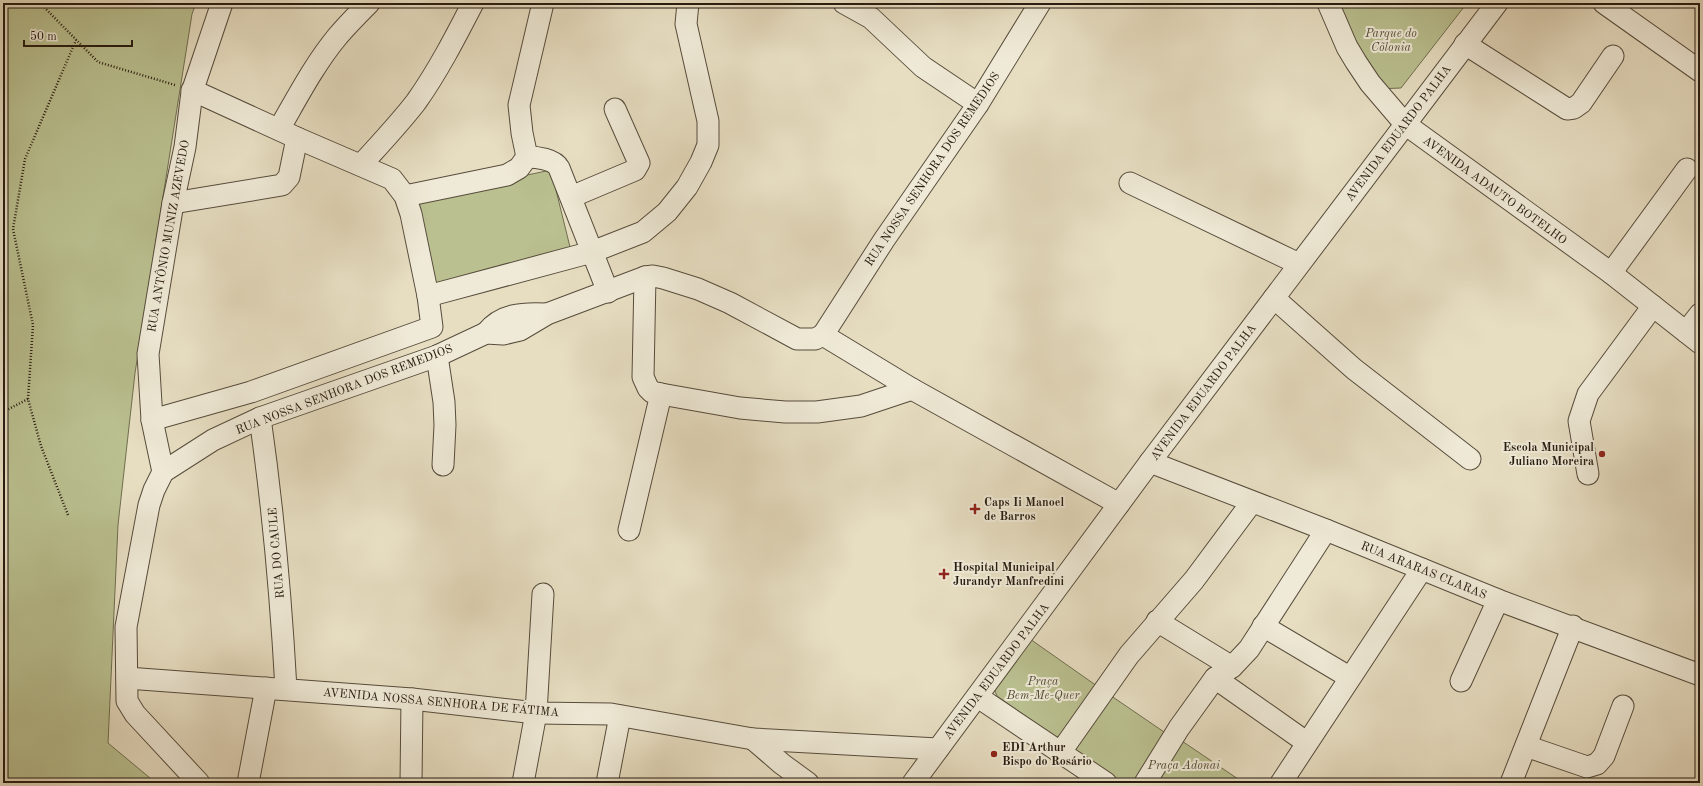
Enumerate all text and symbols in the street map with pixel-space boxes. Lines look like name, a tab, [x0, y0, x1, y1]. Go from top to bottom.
scale bar	[24, 22, 132, 48]
park label: Parque do Cõlonia	[1364, 28, 1417, 54]
text: 50 m	[30, 30, 57, 43]
street label: AVENIDA EDUARDO PALHA	[1344, 63, 1454, 204]
street label: RUA NOSSA SENHORA DOS REMEDIOS	[863, 70, 1002, 269]
street label: AVENIDA ADAUTO BOTELHO	[1420, 135, 1569, 247]
street label: RUA ANTÔNIO MUNIZ AZEVEDO	[143, 139, 192, 333]
street label: AVENIDA EDUARDO PALHA	[1149, 322, 1259, 463]
street label: RUA NOSSA SENHORA DOS REMEDIOS	[234, 343, 454, 437]
place label: Escola Municipal Juliano Moreira	[1503, 442, 1594, 468]
marker: Escola Municipal Juliano Moreira	[1597, 449, 1607, 459]
place label: Caps Ii Manoel de Barros	[984, 497, 1064, 523]
marker: Caps Ii Manoel de Barros	[969, 503, 981, 515]
street label: RUA DO CAULE	[267, 507, 287, 599]
street label: RUA ARARAS CLARAS	[1359, 540, 1488, 602]
place label: Hospital Municipal Jurandyr Manfredini	[953, 562, 1065, 588]
marker: Hospital Municipal Jurandyr Manfredini	[938, 568, 950, 580]
street label: AVENIDA EDUARDO PALHA	[942, 601, 1052, 742]
park label: Praça Bem-Me-Quer	[1006, 676, 1080, 702]
street label: AVENIDA NOSSA SENHORA DE FÁTIMA	[322, 684, 560, 719]
place label: EDI Arthur Bispo do Rosário	[1002, 742, 1092, 768]
marker: EDI Arthur Bispo do Rosário	[989, 749, 999, 759]
park label: Praça Adonai	[1147, 760, 1220, 772]

